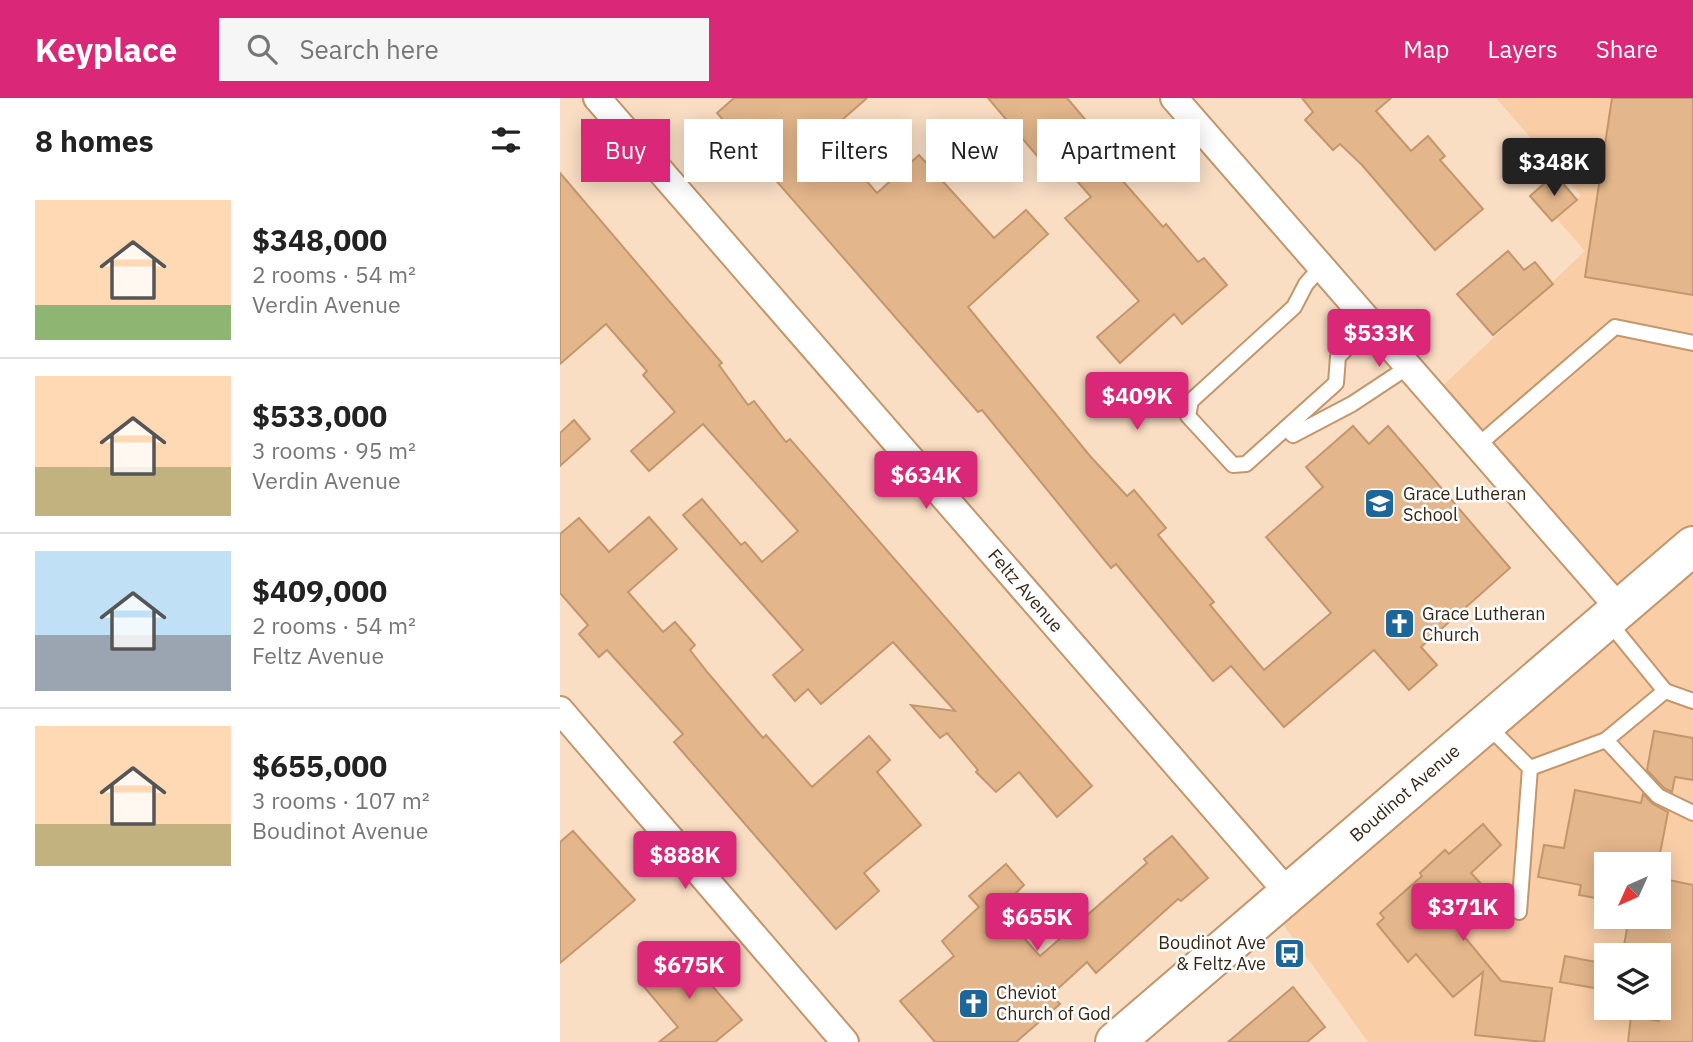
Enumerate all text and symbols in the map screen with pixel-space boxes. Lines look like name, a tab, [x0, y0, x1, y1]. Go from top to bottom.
search box	[219, 18, 709, 81]
text: Keyplace	[35, 28, 177, 71]
icon: search	[243, 30, 281, 68]
text: Search here	[299, 32, 439, 66]
text: Map	[1403, 33, 1450, 65]
text: Layers	[1488, 33, 1558, 65]
text: Share	[1596, 33, 1658, 65]
chip: Buy	[581, 119, 670, 182]
chip: Rent	[684, 119, 783, 182]
chip: Filters	[797, 119, 912, 182]
chip: New	[926, 119, 1023, 182]
chip: Apartment	[1037, 119, 1200, 182]
text: 8 homes	[35, 121, 154, 160]
icon: filters	[487, 121, 525, 159]
pin: $348K	[1505, 139, 1603, 198]
text: $348K	[1518, 146, 1590, 176]
text: $348,000	[252, 220, 387, 259]
icon: home	[91, 228, 175, 312]
text: 2 rooms · 54 m²	[252, 259, 416, 289]
text: Verdin Avenue	[252, 289, 401, 319]
pin: $533K	[1330, 310, 1428, 369]
text: $533K	[1343, 317, 1415, 347]
pin: $409K	[1088, 372, 1186, 432]
text: $409K	[1101, 380, 1173, 410]
text: $533,000	[252, 396, 387, 435]
icon: home	[91, 404, 175, 488]
text: 3 rooms · 95 m²	[252, 435, 416, 465]
pin: $634K	[877, 452, 975, 511]
text: $634K	[890, 459, 962, 489]
text: Verdin Avenue	[252, 465, 401, 495]
place label: Grace Lutheran School	[1403, 482, 1527, 526]
school or university icon: Grace Lutheran School	[1363, 487, 1397, 521]
street label: Feltz Avenue	[983, 544, 1068, 637]
text: $409,000	[252, 571, 387, 610]
icon: home	[91, 579, 175, 663]
place label: Grace Lutheran Church	[1422, 602, 1546, 646]
church icon: Grace Lutheran Church	[1382, 607, 1416, 641]
text: 2 rooms · 54 m²	[252, 610, 416, 640]
text: Feltz Avenue	[252, 640, 384, 670]
street label: Boudinot Avenue	[1345, 739, 1465, 847]
text: $655,000	[252, 746, 387, 785]
icon: home	[91, 754, 175, 838]
text: 3 rooms · 107 m²	[252, 785, 430, 815]
text: Boudinot Avenue	[252, 815, 428, 845]
pin: $888K	[636, 832, 734, 891]
text: $888K	[649, 839, 721, 869]
north arrow	[1594, 852, 1671, 929]
map controls	[1594, 852, 1671, 1020]
pin: $371K	[1414, 884, 1512, 943]
text: $371K	[1427, 891, 1499, 921]
pin: $655K	[988, 894, 1086, 953]
text: $655K	[1001, 901, 1073, 931]
place label: Boudinot Ave & Feltz Ave	[1158, 931, 1266, 975]
bus stop icon: Boudinot Ave & Feltz Ave	[1272, 936, 1306, 970]
pin: $675K	[640, 942, 738, 1001]
button: layers	[1594, 943, 1671, 1020]
text: $675K	[653, 949, 725, 979]
place label: Cheviot Church of God	[996, 981, 1111, 1025]
church icon: Cheviot Church of God	[956, 986, 990, 1020]

